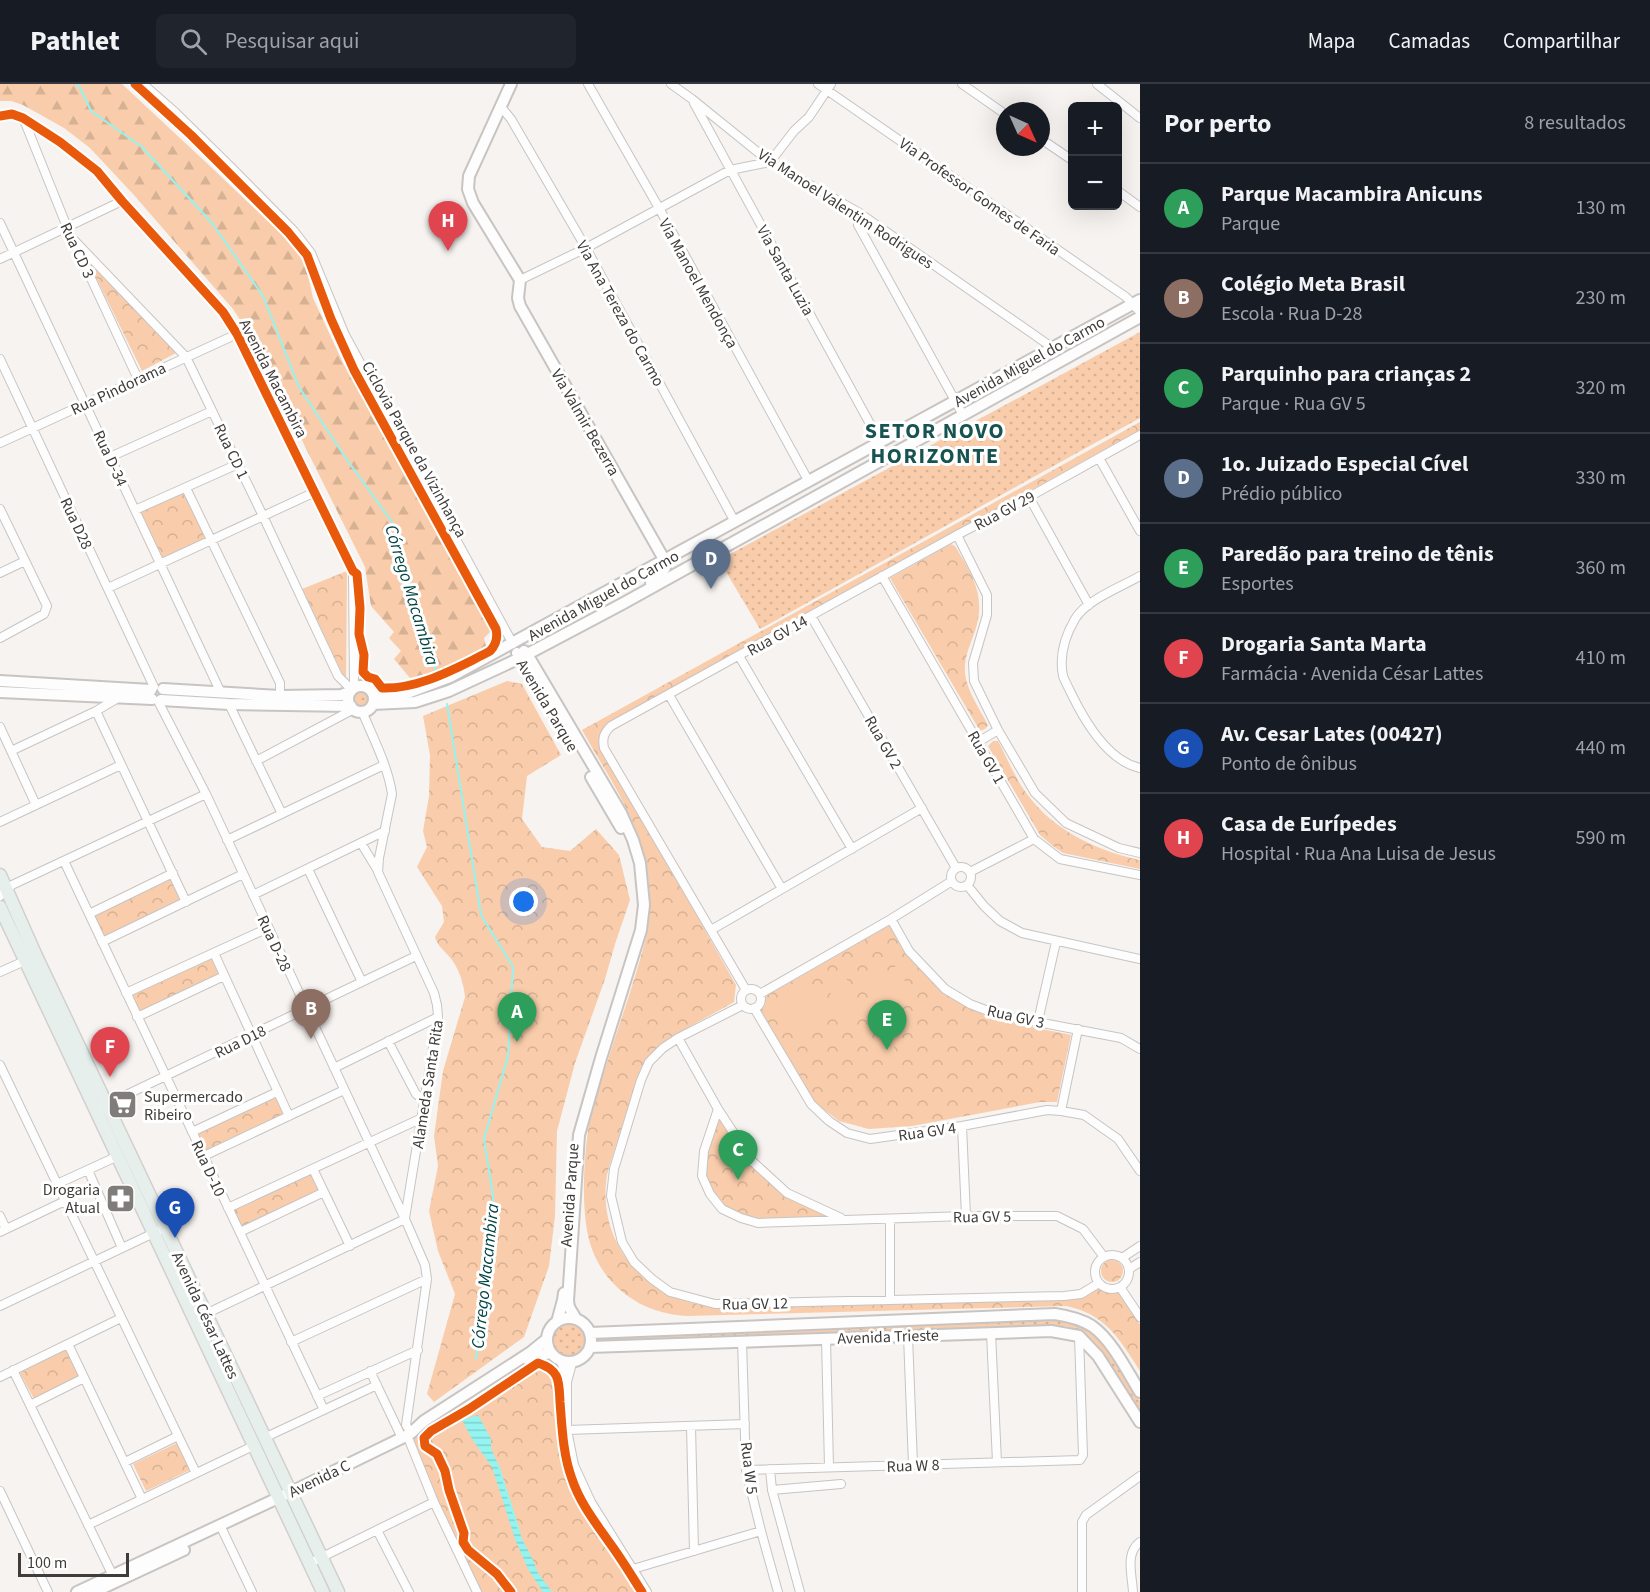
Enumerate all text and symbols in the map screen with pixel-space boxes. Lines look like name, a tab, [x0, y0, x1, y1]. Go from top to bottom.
search box	[156, 14, 576, 68]
text: Pathlet	[30, 21, 120, 61]
icon: search	[177, 25, 210, 58]
text: Pesquisar aqui	[225, 25, 359, 57]
text: Mapa	[1308, 26, 1355, 56]
text: Camadas	[1388, 26, 1470, 56]
text: Compartilhar	[1503, 26, 1620, 56]
north arrow	[996, 102, 1050, 156]
map controls	[1068, 102, 1122, 210]
button: +	[1068, 102, 1122, 156]
text: Por perto	[1164, 105, 1272, 142]
text: 8 resultados	[1524, 109, 1626, 137]
street label: Via Professor Gomes de Faria	[894, 133, 1065, 261]
street label: Via Manoel Valentim Rodrigues	[753, 144, 938, 274]
button: −	[1068, 156, 1122, 210]
text: Parque Macambira Anicuns	[1221, 178, 1482, 210]
text: A	[1178, 194, 1189, 222]
text: 130 m	[1576, 194, 1626, 222]
pin: H	[428, 202, 468, 251]
text: Parque	[1221, 210, 1280, 238]
street label: Via Manoel Mendonça	[653, 214, 743, 352]
street label: Rua CD 3	[55, 219, 100, 282]
street label: Via Santa Luzia	[751, 221, 819, 320]
street label: Via Ana Tereza do Carmo	[571, 236, 670, 391]
text: Colégio Meta Brasil	[1221, 268, 1405, 300]
text: B	[1177, 284, 1190, 312]
text: 230 m	[1576, 284, 1626, 312]
text: Escola · Rua D-28	[1221, 300, 1362, 328]
street label: Avenida Miguel do Carmo	[950, 311, 1109, 413]
street label: Avenida Macambira	[234, 315, 313, 442]
street label: Rua Pindorama	[67, 357, 170, 421]
street label: Ciclovia Parque da Vizinhança	[356, 357, 472, 542]
text: Parquinho para crianças 2	[1221, 358, 1471, 390]
street label: Via Valmir Bezerra	[546, 365, 625, 480]
text: C	[1178, 374, 1189, 402]
text: 320 m	[1576, 374, 1626, 402]
text: Parque · Rua GV 5	[1221, 390, 1366, 418]
district label: SETOR NOVO HORIZONTE	[865, 415, 1005, 472]
street label: Rua CD 1	[208, 420, 254, 483]
street label: Rua D-34	[87, 427, 133, 490]
text: 1o. Juizado Especial Cível	[1221, 448, 1468, 480]
text: D	[1177, 464, 1190, 492]
text: 330 m	[1576, 464, 1626, 492]
text: Prédio público	[1221, 480, 1342, 508]
street label: Rua GV 29	[970, 486, 1039, 536]
street label: Rua D28	[55, 494, 98, 553]
water label: Córrego Macambira	[378, 522, 445, 669]
text: Paredão para treino de tênis	[1221, 538, 1494, 570]
pin: D	[692, 540, 730, 589]
street label: Avenida Miguel do Carmo	[524, 545, 683, 647]
text: E	[1178, 554, 1189, 582]
text: 360 m	[1576, 554, 1626, 582]
text: Esportes	[1221, 570, 1294, 598]
street label: Rua GV 14	[743, 610, 812, 662]
text: Drogaria Santa Marta	[1221, 628, 1427, 660]
text: F	[1178, 644, 1189, 672]
text: 410 m	[1576, 644, 1626, 672]
street label: Avenida Parque	[511, 655, 583, 756]
text: Farmácia · Avenida César Lattes	[1221, 660, 1483, 688]
street label: Rua GV 2	[859, 712, 907, 773]
text: Av. Cesar Lates (00427)	[1221, 718, 1443, 750]
street label: Rua GV 1	[962, 727, 1010, 788]
text: G	[1177, 734, 1190, 762]
text: 440 m	[1576, 734, 1626, 762]
text: Ponto de ônibus	[1221, 750, 1357, 778]
text: Casa de Eurípedes	[1221, 808, 1397, 840]
text: H	[1177, 824, 1190, 852]
text: 590 m	[1576, 824, 1626, 852]
text: Hospital · Rua Ana Luisa de Jesus	[1221, 840, 1496, 868]
your location	[509, 887, 538, 916]
street label: Rua D-28	[251, 912, 297, 975]
pin: B	[292, 990, 330, 1039]
pin: A	[498, 992, 536, 1042]
pin: E	[868, 1000, 906, 1050]
street label: Rua GV 3	[985, 1000, 1047, 1034]
street label: Alameda Santa Rita	[407, 1018, 449, 1150]
street label: Rua D18	[211, 1020, 270, 1064]
pin: F	[90, 1028, 130, 1077]
place label: Supermercado Ribeiro	[144, 1086, 243, 1126]
supermarket icon: Supermercado Ribeiro	[107, 1089, 139, 1121]
street label: Rua GV 4	[897, 1117, 957, 1147]
pin: C	[718, 1130, 758, 1180]
street label: Rua D-10	[185, 1137, 231, 1200]
street label: Avenida Parque	[555, 1142, 585, 1248]
place label: Drogaria Atual	[43, 1179, 100, 1219]
pharmacy icon: Drogaria Atual	[105, 1182, 137, 1214]
pin: G	[156, 1188, 195, 1238]
water label: Córrego Macambira	[465, 1202, 506, 1350]
street label: Rua GV 5	[953, 1205, 1011, 1229]
street label: Avenida César Lattes	[166, 1248, 244, 1383]
street label: Rua GV 12	[722, 1292, 788, 1316]
street label: Avenida Trieste	[837, 1324, 939, 1350]
street label: Rua W 5	[735, 1441, 763, 1496]
street label: Rua W 8	[886, 1454, 940, 1478]
street label: Avenida C	[285, 1455, 354, 1503]
scale bar	[18, 1550, 129, 1578]
text: 100 m	[27, 1552, 67, 1574]

